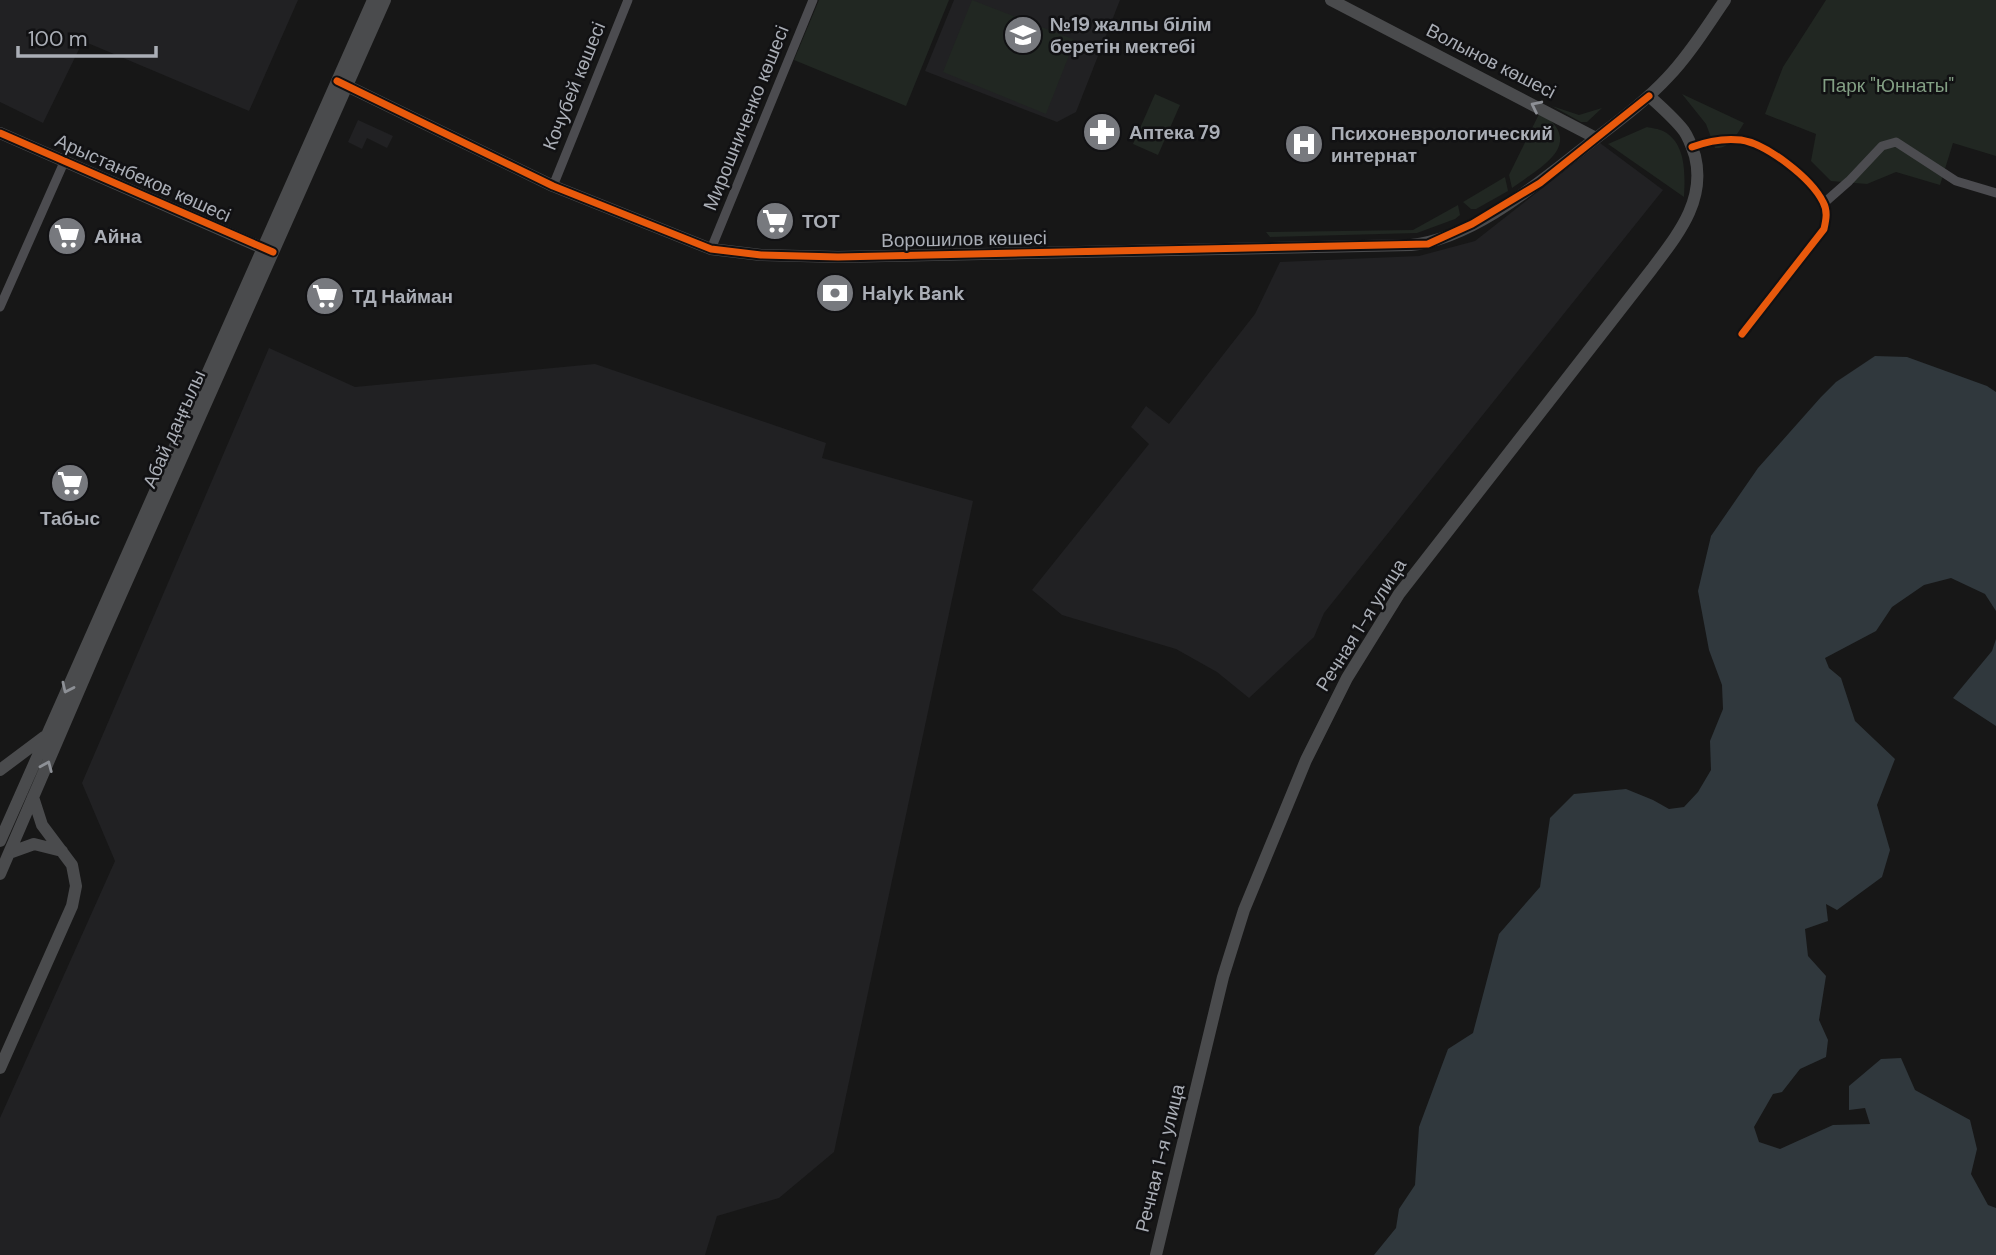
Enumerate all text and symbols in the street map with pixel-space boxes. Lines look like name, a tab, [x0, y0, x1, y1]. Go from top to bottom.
place label: №19 жалпы білім беретін мектебі	[1050, 12, 1212, 59]
scale bar	[18, 14, 156, 58]
school or university icon: №19 жалпы білім беретін мектебі	[1002, 14, 1044, 56]
street label: Кочубей көшесі	[537, 18, 611, 154]
street label: Волынов көшесі	[1422, 18, 1560, 104]
street label: Мирошниченко көшесі	[697, 22, 795, 214]
text: 100 m	[28, 25, 88, 53]
park label: Парк "Юннаты"	[1822, 73, 1954, 98]
one-way arrow	[1531, 100, 1543, 114]
pharmacy icon: Аптека 79	[1081, 111, 1123, 153]
place label: Аптека 79	[1129, 120, 1221, 145]
place label: Психоневрологический интернат	[1331, 121, 1553, 168]
hospital icon: Психоневрологический интернат	[1283, 123, 1325, 165]
street label: Арыстанбеков көшесі	[51, 128, 235, 228]
supermarket icon: ТОТ	[754, 200, 796, 242]
place label: ТОТ	[802, 209, 840, 234]
supermarket icon: Айна	[46, 215, 88, 257]
place label: Айна	[94, 224, 142, 249]
street label: Ворошилов көшесі	[881, 225, 1047, 253]
bank icon: Halyk Bank	[814, 272, 856, 314]
supermarket icon: ТД Найман	[304, 275, 346, 317]
place label: Halyk Bank	[862, 281, 965, 306]
place label: ТД Найман	[352, 284, 453, 309]
street label: Абай даңғылы	[137, 366, 211, 492]
supermarket icon: Табыс	[49, 462, 91, 504]
place label: Табыс	[40, 506, 101, 531]
street label: Речная 1-я улица	[1310, 554, 1412, 696]
one-way arrow	[61, 681, 75, 694]
one-way arrow	[39, 761, 53, 774]
street label: Речная 1-я улица	[1130, 1081, 1191, 1235]

